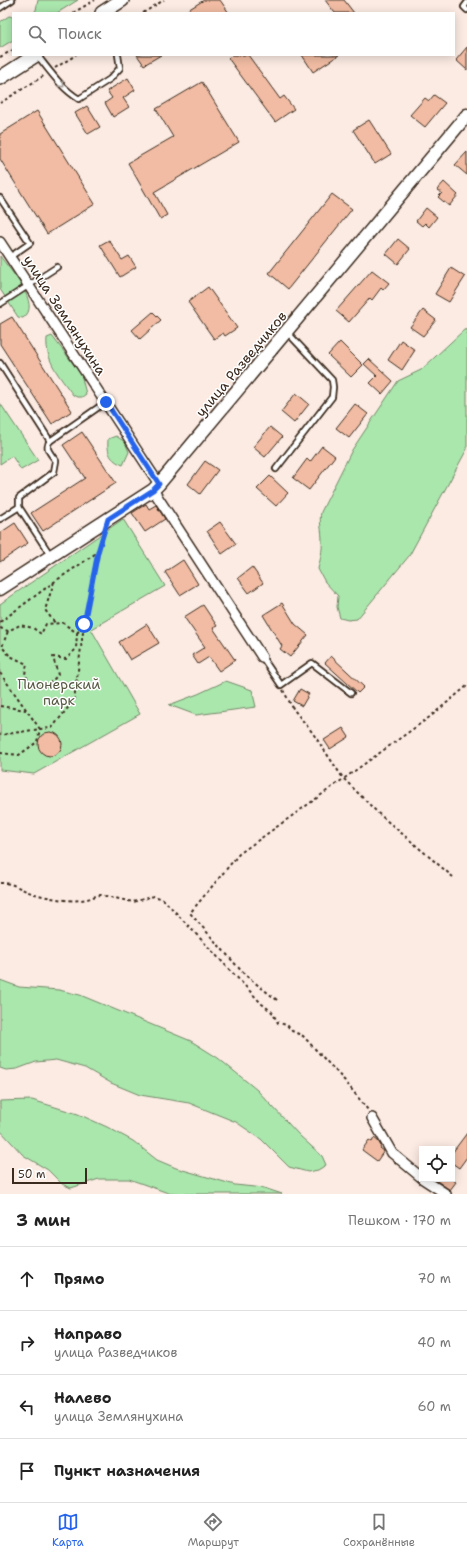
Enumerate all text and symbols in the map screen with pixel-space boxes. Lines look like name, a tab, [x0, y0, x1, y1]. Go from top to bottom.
search box	[12, 12, 455, 56]
icon: search	[26, 23, 48, 45]
text: Поиск	[58, 24, 102, 44]
one-way arrow	[57, 81, 64, 88]
street label: улица Землянухина	[19, 252, 111, 379]
street label: улица Разведчиков	[191, 307, 291, 421]
route end	[97, 393, 115, 411]
route start	[75, 615, 93, 633]
park label: Пионерский парк	[18, 675, 100, 709]
map controls	[419, 1146, 455, 1182]
button: locate	[419, 1146, 455, 1182]
scale bar	[12, 1166, 87, 1185]
text: 50 m	[18, 1167, 46, 1182]
text: 3 мин	[16, 1209, 71, 1231]
text: Пешком · 170 m	[348, 1212, 451, 1229]
icon: ahead	[16, 1268, 38, 1290]
text: Прямо	[54, 1269, 104, 1289]
text: 70 m	[417, 1270, 451, 1287]
text: Направо	[54, 1324, 122, 1344]
icon: right	[16, 1332, 38, 1354]
text: 40 m	[417, 1334, 451, 1351]
text: улица Разведчиков	[54, 1344, 177, 1361]
text: Налево	[54, 1388, 112, 1408]
icon: left	[16, 1396, 38, 1418]
text: 60 m	[418, 1398, 451, 1415]
text: улица Землянухина	[54, 1408, 183, 1425]
icon: arrive	[16, 1460, 38, 1482]
text: Пункт назначения	[54, 1461, 200, 1481]
tab: Карта	[52, 1511, 84, 1550]
tab: Маршрут	[188, 1511, 239, 1550]
tab: Сохранённые	[343, 1511, 415, 1550]

